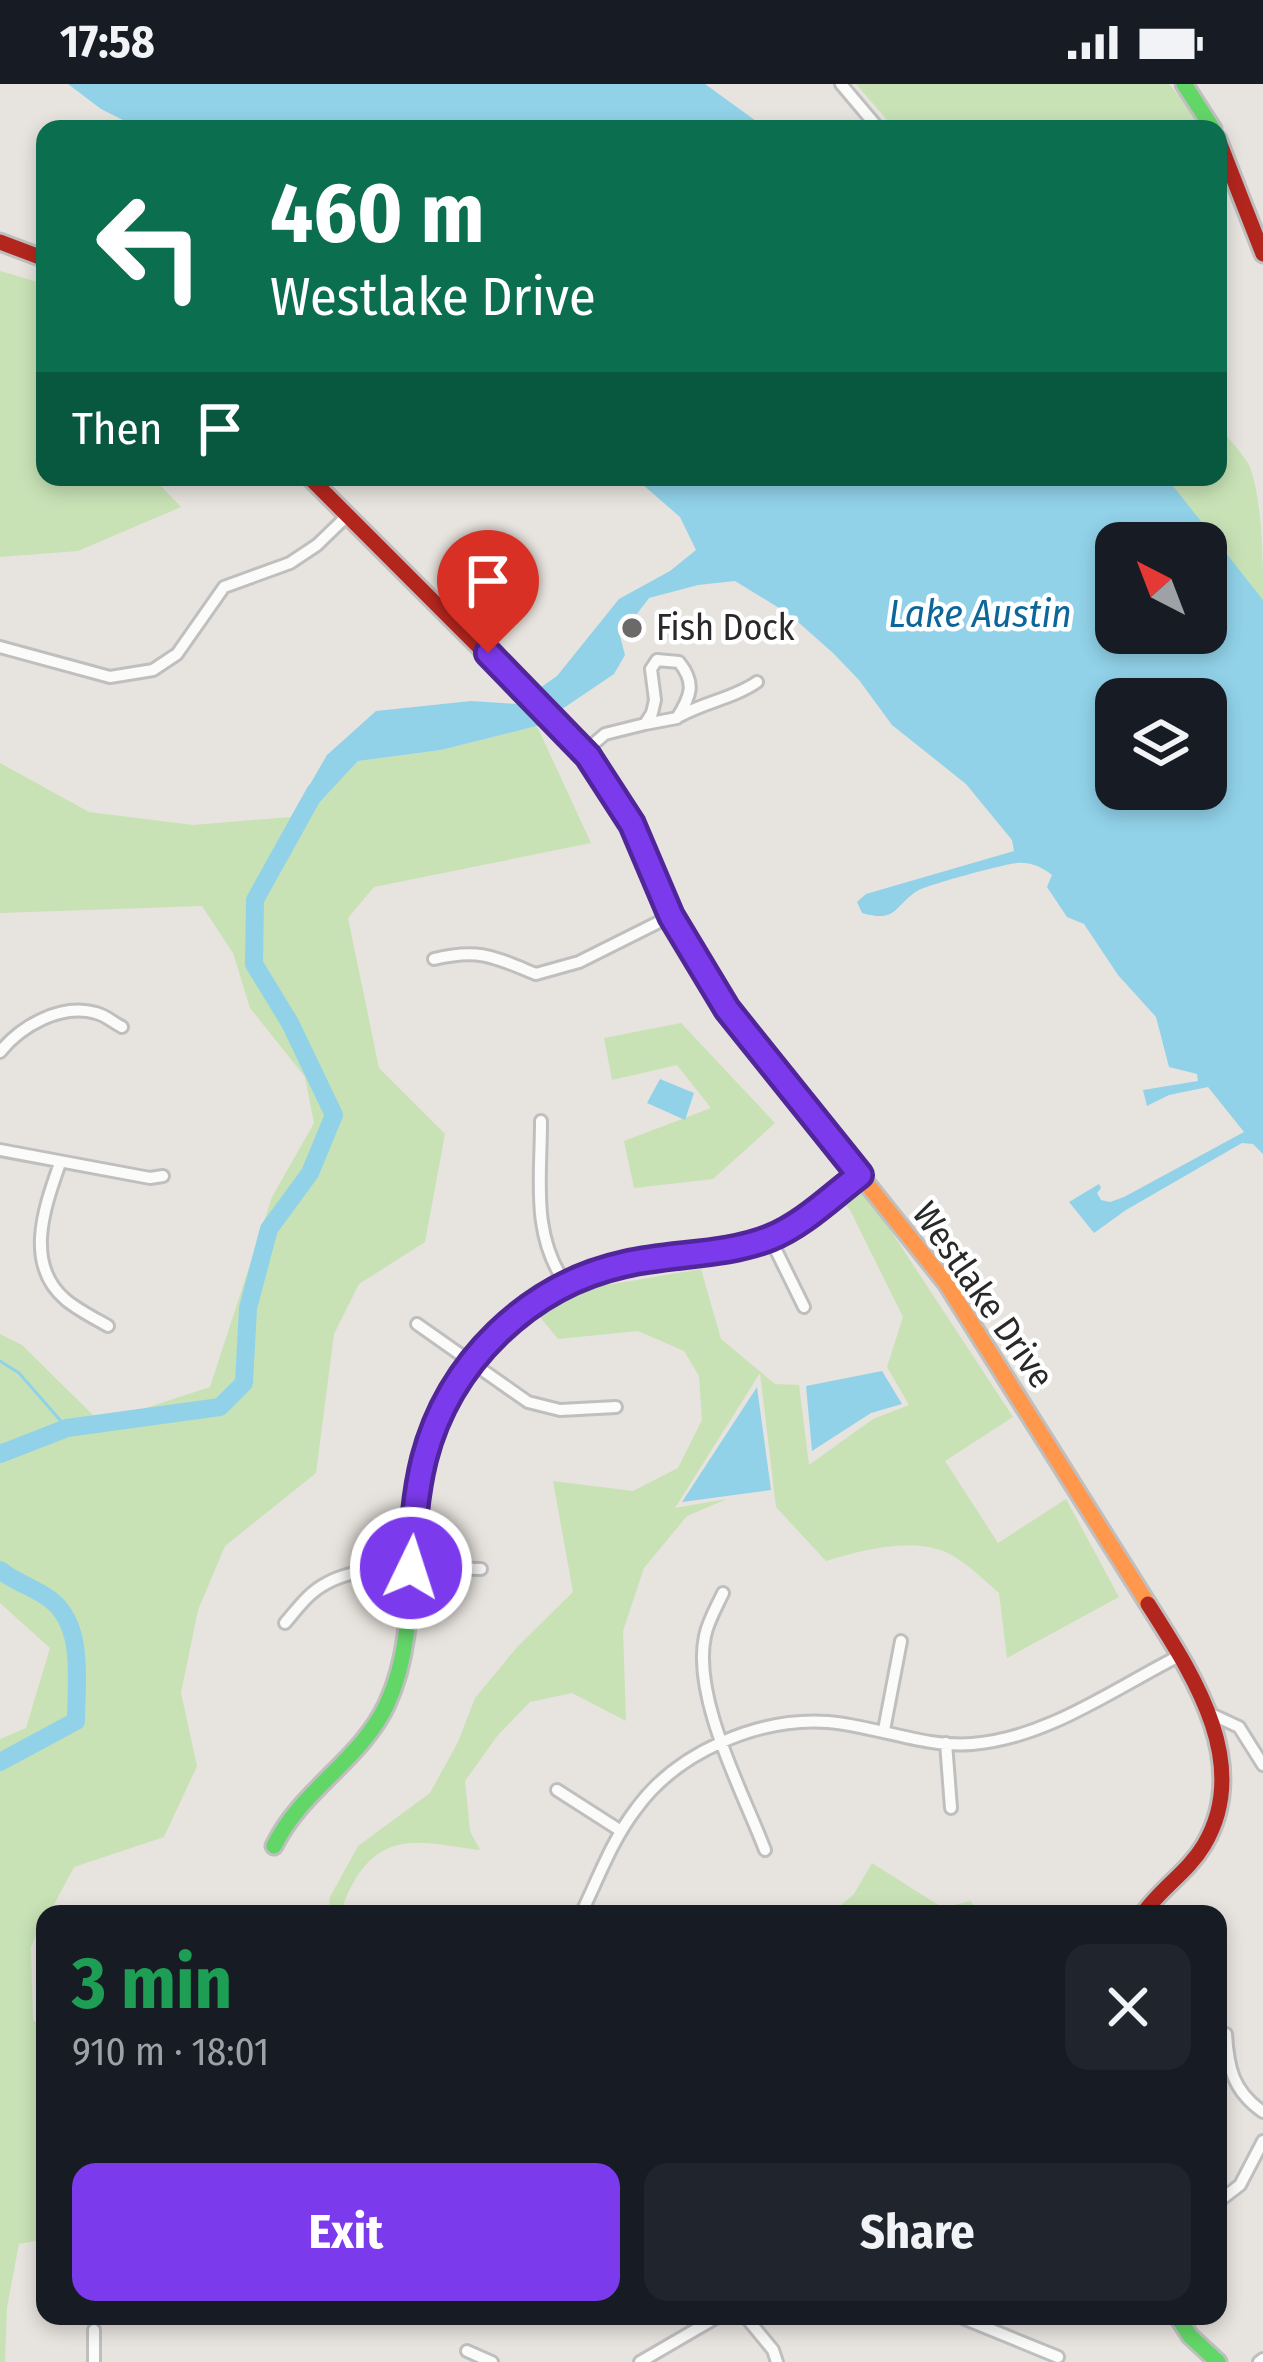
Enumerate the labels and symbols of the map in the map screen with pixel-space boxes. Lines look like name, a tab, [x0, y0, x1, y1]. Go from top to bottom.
north arrow	[1095, 522, 1227, 654]
pin	[437, 530, 539, 653]
water label: Lake Austin	[888, 591, 1072, 637]
place label: Fish Dock	[656, 606, 795, 650]
marker: Fish Dock	[619, 615, 645, 641]
street label: Westlake Drive	[903, 1193, 1063, 1397]
position arrow	[348, 1505, 474, 1631]

